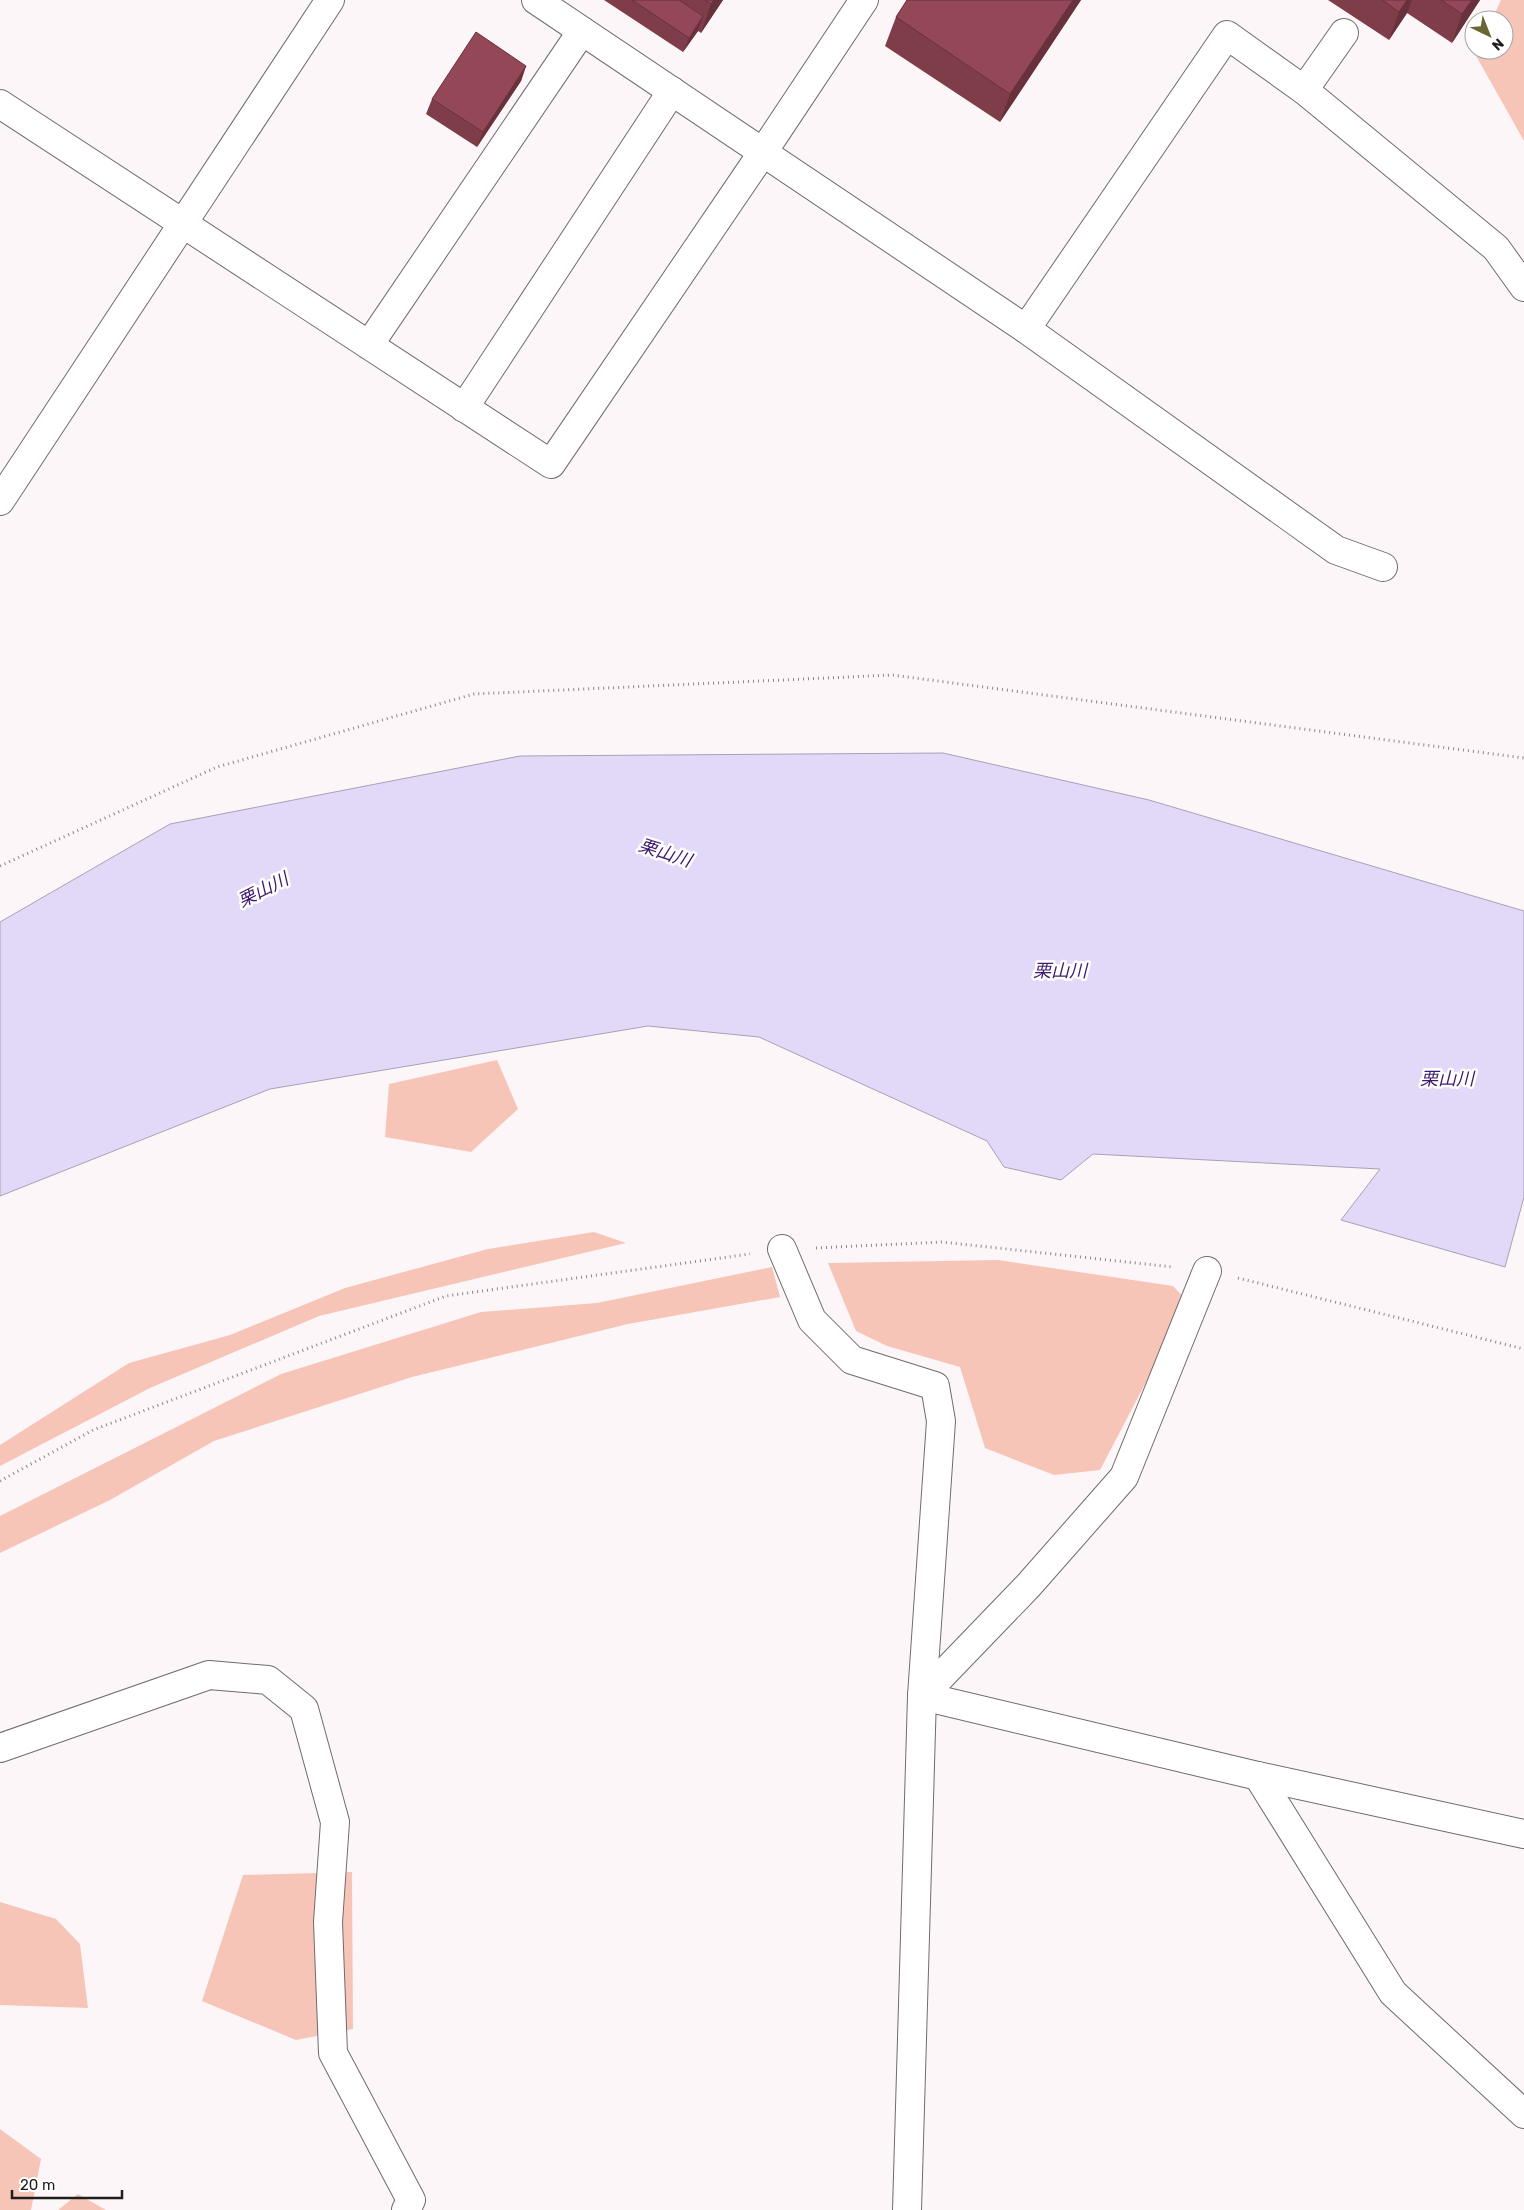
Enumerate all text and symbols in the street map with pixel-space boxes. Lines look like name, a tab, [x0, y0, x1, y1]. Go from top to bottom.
north arrow	[1464, 10, 1514, 60]
text: N	[1488, 34, 1507, 54]
water label: 栗山川	[636, 834, 696, 872]
water label: 栗山川	[234, 867, 294, 912]
water label: 栗山川	[1033, 960, 1089, 982]
water label: 栗山川	[1420, 1068, 1476, 1090]
scale bar	[12, 2168, 122, 2200]
text: 20 m	[20, 2176, 55, 2194]

